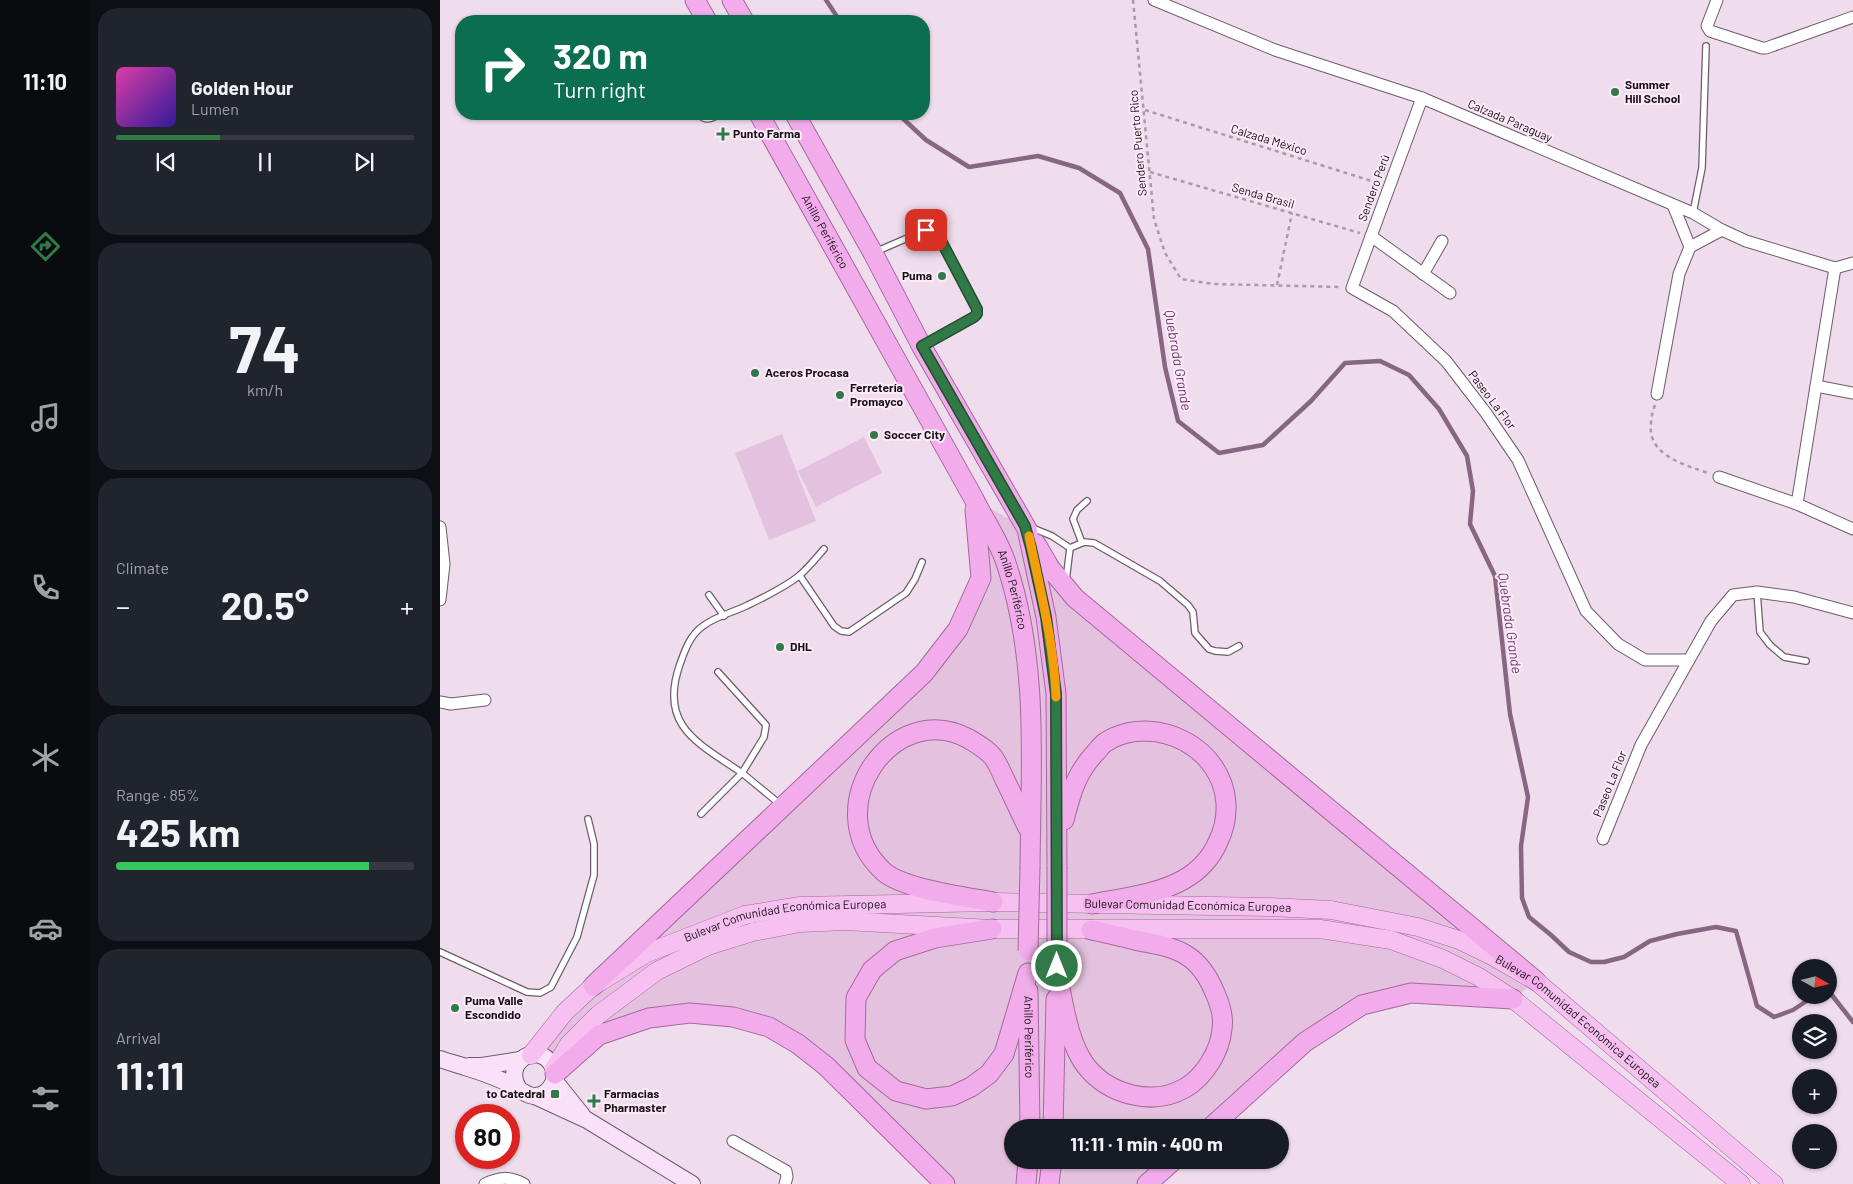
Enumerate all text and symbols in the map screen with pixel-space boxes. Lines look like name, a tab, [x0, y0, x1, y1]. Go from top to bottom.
text: 320 m	[553, 34, 648, 76]
icon: right	[470, 35, 535, 100]
text: 11:10	[23, 68, 67, 94]
text: Golden Hour	[191, 76, 293, 99]
text: Turn right	[553, 76, 646, 102]
place label: Summer Hill School	[1625, 77, 1680, 105]
marker: Summer Hill School	[1609, 86, 1621, 98]
street label: Sendero Puerto Rico	[1125, 89, 1149, 197]
street label: Calzada Paraguay	[1466, 96, 1555, 144]
text: Lumen	[191, 99, 239, 118]
street label: Calzada México	[1229, 121, 1309, 157]
place label: Punto Farma	[733, 126, 800, 140]
marker: Punto Farma	[717, 128, 729, 140]
icon: previous	[152, 148, 180, 176]
icon: pause	[251, 148, 279, 176]
icon: next	[350, 148, 378, 176]
street label: Sendero Perú	[1354, 152, 1392, 223]
street label: Senda Brasil	[1230, 179, 1296, 211]
street label: Anillo Periférico	[800, 192, 852, 271]
pin	[905, 209, 947, 251]
icon: arrive	[912, 216, 940, 244]
icon: directions	[28, 229, 63, 264]
place label: Puma	[902, 268, 932, 282]
marker: Puma	[936, 270, 948, 282]
text: 74	[229, 308, 301, 386]
water label: Quebrada Grande	[1161, 308, 1196, 412]
place label: Aceros Procasa	[765, 365, 849, 379]
marker: Aceros Procasa	[749, 367, 761, 379]
street label: Paseo La Flor	[1466, 367, 1520, 432]
text: km/h	[247, 380, 283, 399]
place label: Ferretería Promayco	[850, 380, 904, 408]
marker: Ferretería Promayco	[834, 389, 846, 401]
icon: music	[28, 400, 63, 435]
place label: Soccer City	[884, 427, 945, 441]
marker: Soccer City	[868, 429, 880, 441]
street label: Anillo Periférico	[996, 547, 1030, 631]
text: Climate	[116, 558, 169, 577]
icon: phone	[28, 570, 63, 605]
water label: Quebrada Grande	[1495, 571, 1526, 675]
text: 20.5°	[221, 582, 309, 628]
text: −	[116, 589, 130, 623]
text: +	[400, 589, 414, 623]
place label: DHL	[790, 639, 812, 653]
marker: DHL	[774, 641, 786, 653]
icon: climate	[28, 740, 63, 775]
street label: Paseo La Flor	[1589, 748, 1629, 819]
text: Range · 85%	[116, 785, 200, 804]
text: 425 km	[116, 809, 240, 855]
street label: Bulevar Comunidad Económica Europea	[682, 896, 886, 944]
street label: Bulevar Comunidad Económica Europea	[1084, 896, 1292, 914]
icon: car	[28, 911, 63, 946]
position arrow	[1030, 939, 1082, 991]
street label: Bulevar Comunidad Económica Europea	[1493, 951, 1664, 1090]
north arrow	[1792, 959, 1838, 1004]
map controls	[1792, 959, 1837, 1169]
place label: Puma Valle Escondido	[465, 993, 523, 1021]
street label: Anillo Periférico	[1022, 996, 1037, 1078]
marker: Puma Valle Escondido	[449, 1002, 461, 1014]
button: layers	[1792, 1014, 1837, 1059]
text: Arrival	[116, 1028, 161, 1047]
text: 11:11	[116, 1052, 184, 1098]
button: +	[1792, 1069, 1837, 1114]
icon: filters	[28, 1081, 63, 1116]
place label: to Catedral	[486, 1086, 545, 1100]
place label: Farmacias Pharmaster	[604, 1086, 667, 1114]
marker: to Catedral	[549, 1088, 561, 1100]
marker: Farmacias Pharmaster	[588, 1095, 600, 1107]
speed limit sign: 80	[455, 1104, 520, 1169]
button: −	[1792, 1124, 1837, 1169]
text: 11:11 · 1 min · 400 m	[1070, 1132, 1223, 1155]

